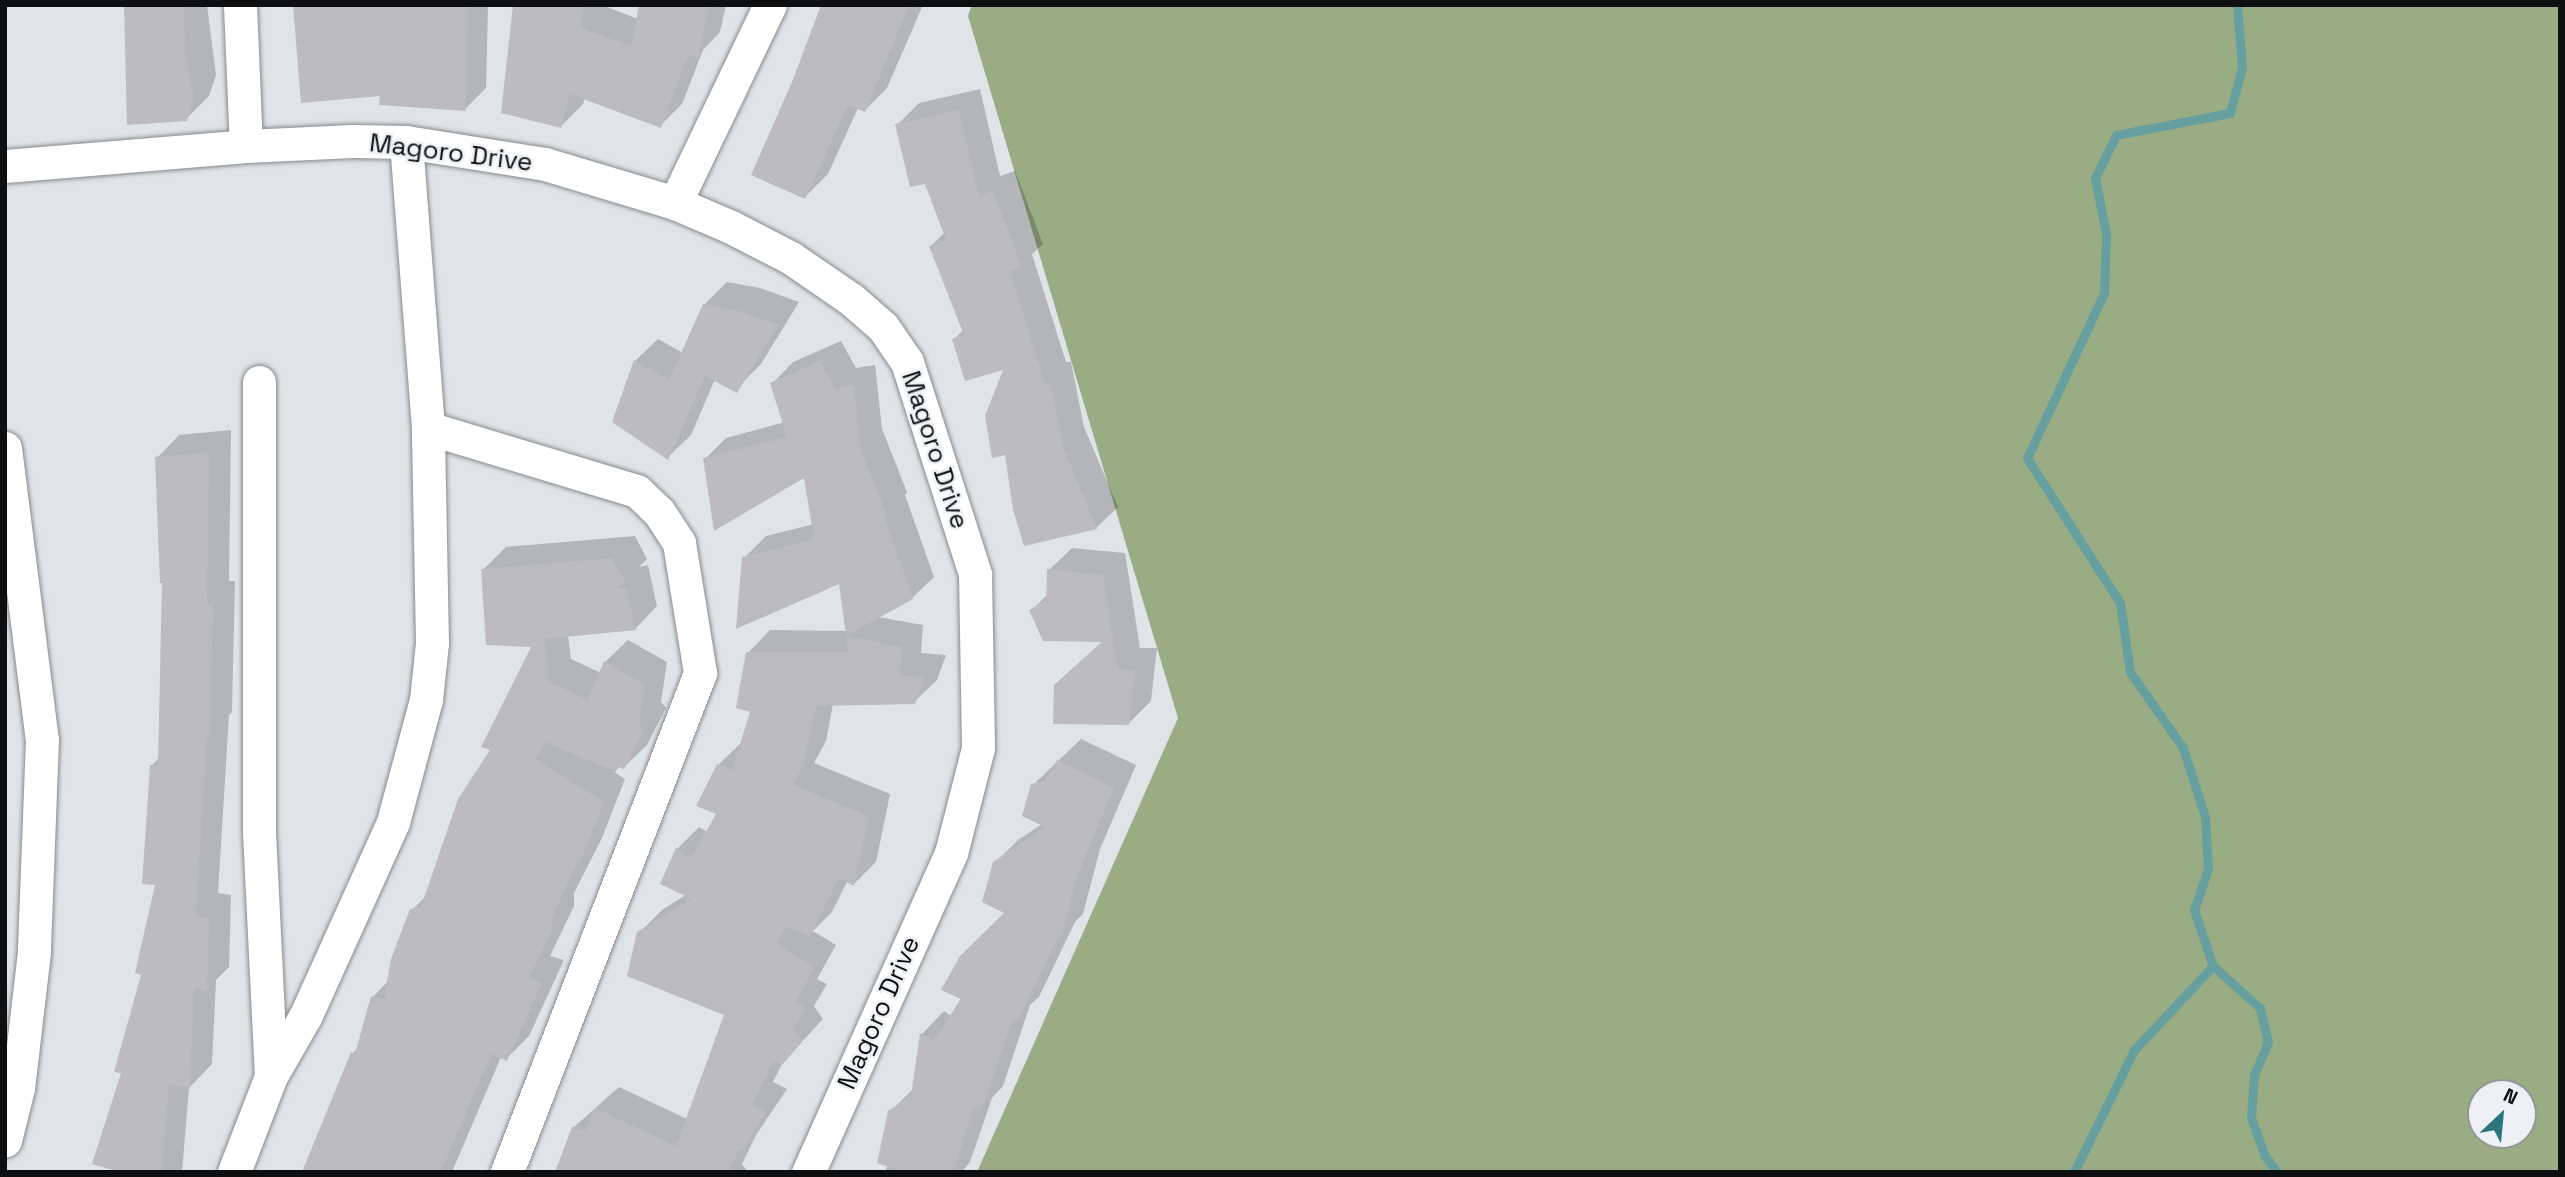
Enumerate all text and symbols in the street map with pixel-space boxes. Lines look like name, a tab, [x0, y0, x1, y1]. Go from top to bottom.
street label: Magoro Drive	[368, 128, 534, 178]
street label: Magoro Drive	[895, 367, 975, 533]
street label: Magoro Drive	[831, 932, 927, 1094]
north arrow	[2467, 1079, 2537, 1149]
text: N	[2499, 1082, 2522, 1110]

